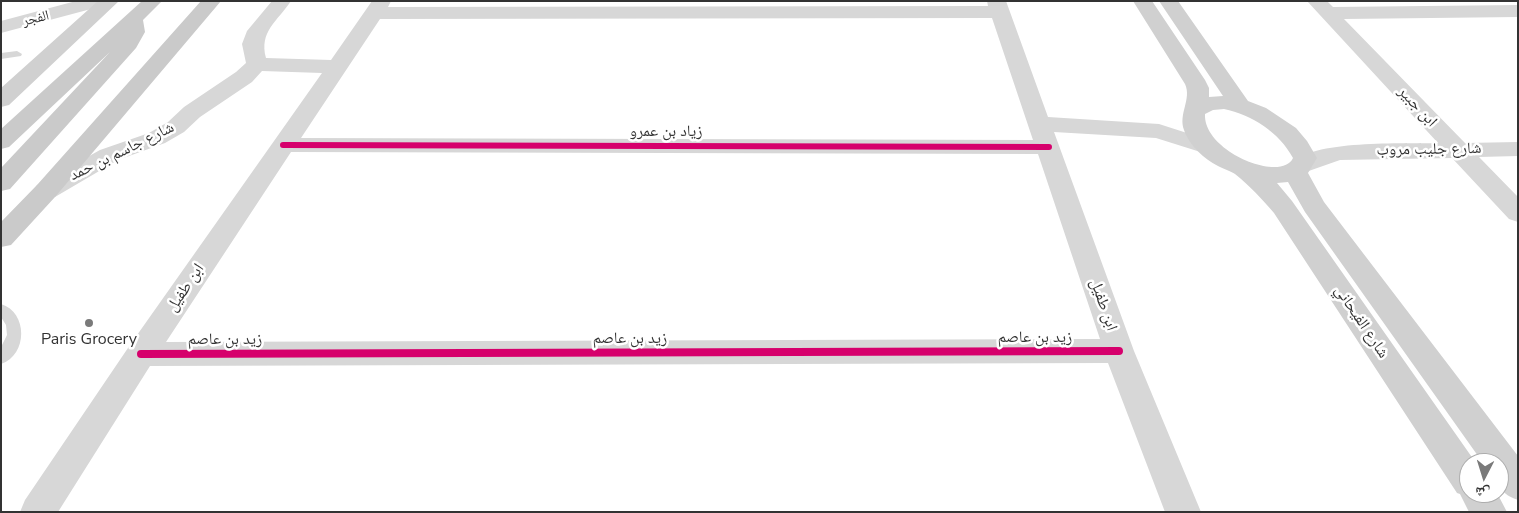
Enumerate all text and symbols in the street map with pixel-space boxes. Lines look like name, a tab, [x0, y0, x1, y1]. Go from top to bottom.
street label: الفجر	[21, 8, 51, 30]
street label: ابن جبير	[1393, 83, 1441, 131]
street label: شارع جاسم بن حمد	[67, 118, 177, 186]
street label: زياد بن عمرو	[630, 122, 702, 142]
street label: شارع جليب مروب	[1376, 139, 1482, 161]
street label: ابن طفيل	[163, 260, 209, 316]
street label: ابن طفيل	[1085, 277, 1121, 333]
street label: شارع الفيحاني	[1330, 282, 1392, 362]
marker: Paris Grocery	[83, 317, 95, 329]
street label: زيد بن عاصم	[998, 328, 1072, 348]
street label: زيد بن عاصم	[593, 329, 667, 349]
place label: Paris Grocery	[41, 330, 137, 350]
street label: زيد بن عاصم	[188, 330, 262, 350]
north arrow	[1459, 453, 1509, 503]
text: ش	[1475, 482, 1491, 503]

